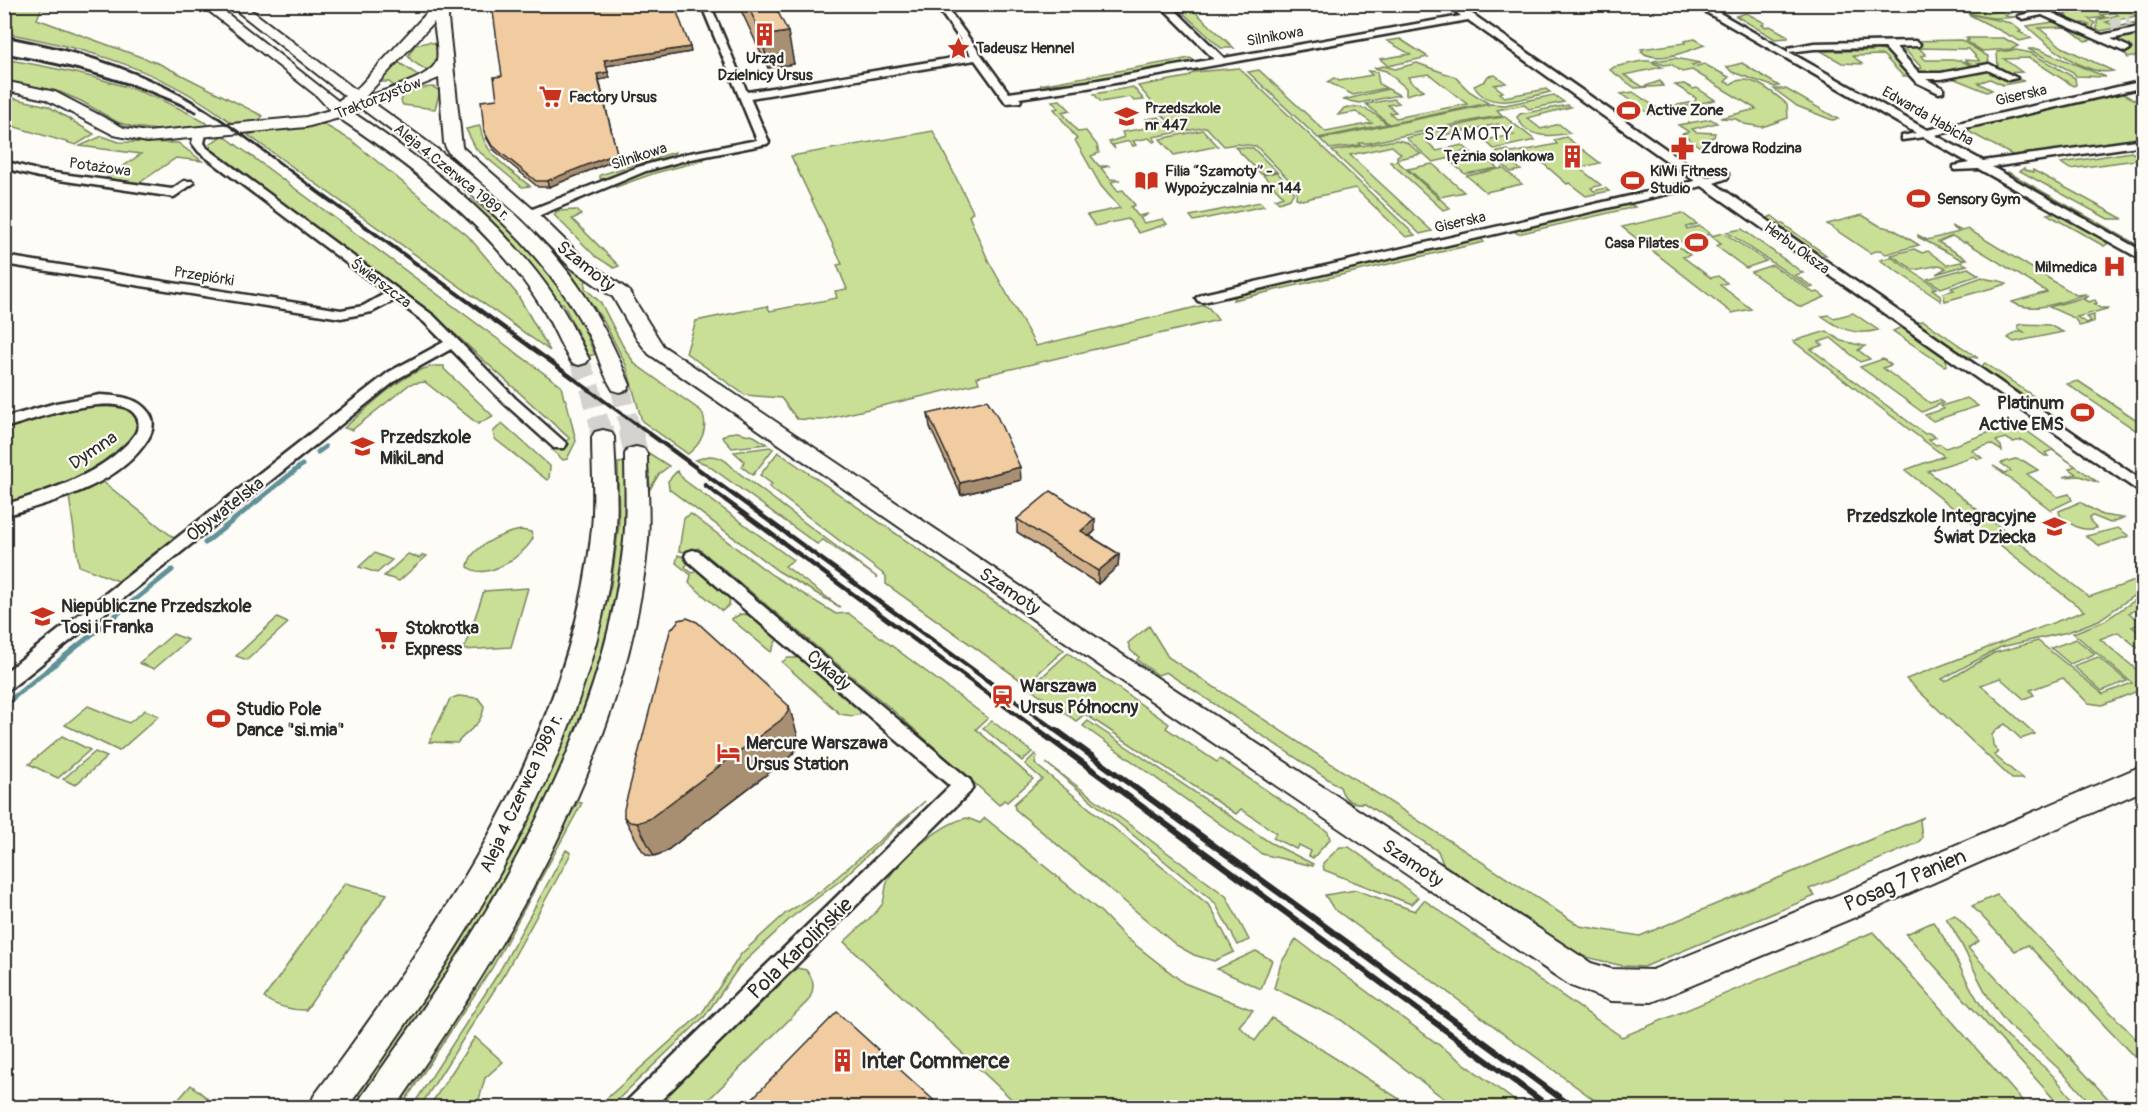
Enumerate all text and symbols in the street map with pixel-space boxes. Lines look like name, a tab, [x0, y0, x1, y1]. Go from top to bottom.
building icon: Urząd Dzielnicy Ursus	[752, 21, 778, 47]
street label: Silnikowa	[1245, 22, 1305, 51]
place icon: Tadeusz Hennel	[945, 35, 971, 61]
place label: Tadeusz Hennel	[975, 39, 1075, 58]
place label: Urząd Dzielnicy Ursus	[717, 49, 813, 85]
street label: Traktorzystów	[332, 73, 424, 124]
street label: Giserska	[1994, 80, 2049, 111]
street label: Edwarda Habicha	[1878, 82, 1977, 150]
supermarket icon: Factory Ursus	[538, 84, 564, 110]
place label: Factory Ursus	[569, 88, 657, 107]
sports icon: Active Zone	[1615, 97, 1641, 123]
place label: Przedszkole nr 447	[1145, 99, 1221, 135]
place label: Active Zone	[1646, 101, 1724, 120]
school or university icon: Przedszkole nr 447	[1114, 104, 1140, 130]
street label: Aleja 4 Czerwca 1989 r.	[390, 120, 514, 225]
district label: SZAMOTY	[1424, 123, 1514, 146]
pharmacy icon: Zdrowa Rodzina	[1670, 135, 1696, 161]
street label: Silnikowa	[609, 139, 669, 174]
place label: Zdrowa Rodzina	[1701, 139, 1802, 158]
building icon: Tężnia solankowa	[1559, 143, 1585, 169]
place label: Tężnia solankowa	[1443, 147, 1554, 166]
street label: Potażowa	[68, 154, 132, 181]
place label: Filia “Szamoty” - Wypożyczalnia nr 144	[1165, 162, 1302, 198]
place label: KiWi Fitness Studio	[1650, 162, 1728, 198]
library icon: Filia “Szamoty” - Wypożyczalnia nr 144	[1134, 167, 1160, 193]
sports icon: KiWi Fitness Studio	[1619, 167, 1645, 193]
sports icon: Sensory Gym	[1906, 186, 1932, 212]
place label: Sensory Gym	[1937, 190, 2020, 209]
street label: Giserska	[1433, 207, 1488, 238]
street label: Herbu Oksza	[1760, 218, 1833, 279]
sports icon: Casa Pilates	[1684, 230, 1710, 256]
place label: Casa Pilates	[1605, 234, 1679, 253]
street label: Szamoty	[552, 236, 620, 297]
street label: Świerszcza	[346, 254, 415, 312]
hospital icon: Milmedica	[2102, 254, 2128, 280]
place label: Milmedica	[2035, 258, 2097, 277]
street label: Przepiórki	[172, 262, 236, 291]
place label: Platinum Active EMS	[1978, 392, 2064, 436]
sports icon: Platinum Active EMS	[2069, 400, 2095, 426]
street label: Dymna	[65, 426, 122, 475]
place label: Przedszkole MikiLand	[380, 426, 472, 470]
school or university icon: Przedszkole MikiLand	[349, 434, 375, 460]
street label: Obywatelska	[182, 472, 269, 547]
place label: Przedszkole Integracyjne Świat Dziecka	[1846, 505, 2037, 549]
school or university icon: Przedszkole Integracyjne Świat Dziecka	[2041, 513, 2067, 539]
street label: Szamoty	[975, 563, 1045, 620]
place label: Niepubliczne Przedszkole Tosi i Franka	[60, 595, 253, 639]
school or university icon: Niepubliczne Przedszkole Tosi i Franka	[30, 603, 56, 629]
place label: Stokrotka Express	[405, 617, 479, 661]
supermarket icon: Stokrotka Express	[374, 625, 400, 651]
street label: Cykady	[802, 645, 856, 696]
place label: Warszawa Ursus Północny	[1020, 675, 1138, 719]
station icon: Warszawa Ursus Północny	[989, 683, 1015, 709]
place label: Studio Pole Dance "si.mia"	[236, 698, 345, 742]
sports icon: Studio Pole Dance "si.mia"	[205, 706, 231, 732]
street label: Aleja 4 Czerwca 1989 r.	[475, 710, 568, 876]
place label: Mercure Warszawa Ursus Station	[746, 732, 888, 776]
hotel icon: Mercure Warszawa Ursus Station	[715, 740, 741, 766]
street label: Szamoty	[1378, 835, 1448, 892]
street label: Posag 7 Panien	[1840, 843, 1970, 918]
street label: Pola Karolińskie	[742, 891, 859, 1005]
building icon: Inter Commerce	[830, 1048, 856, 1074]
place label: Inter Commerce	[861, 1048, 1010, 1075]

